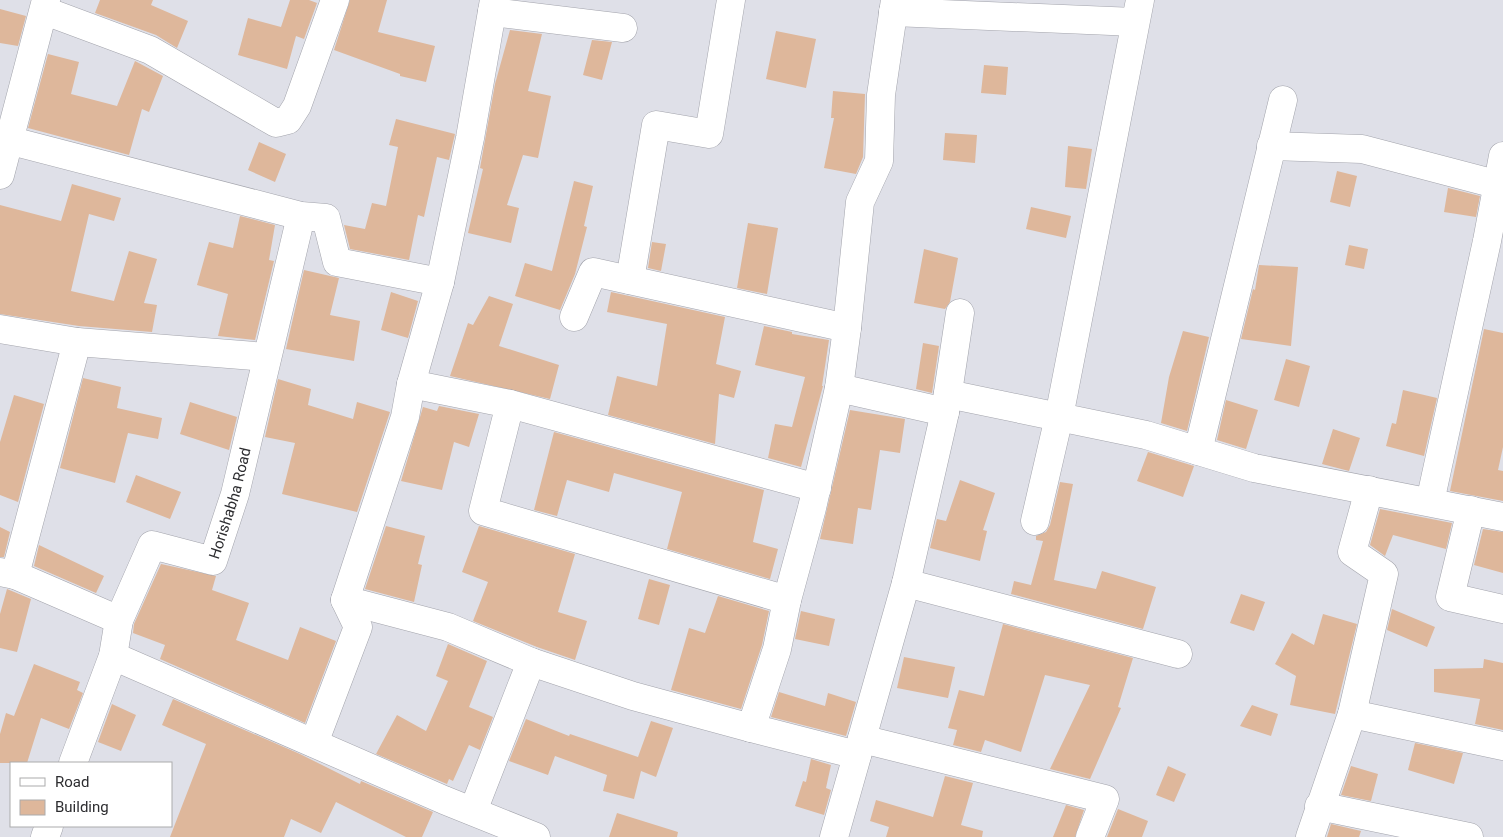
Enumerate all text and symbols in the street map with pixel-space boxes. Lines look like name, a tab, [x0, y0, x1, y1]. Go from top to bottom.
street label: Horishabha Road	[205, 446, 255, 561]
legend	[10, 762, 172, 827]
text: Road	[55, 773, 89, 791]
text: Building	[55, 798, 109, 816]

